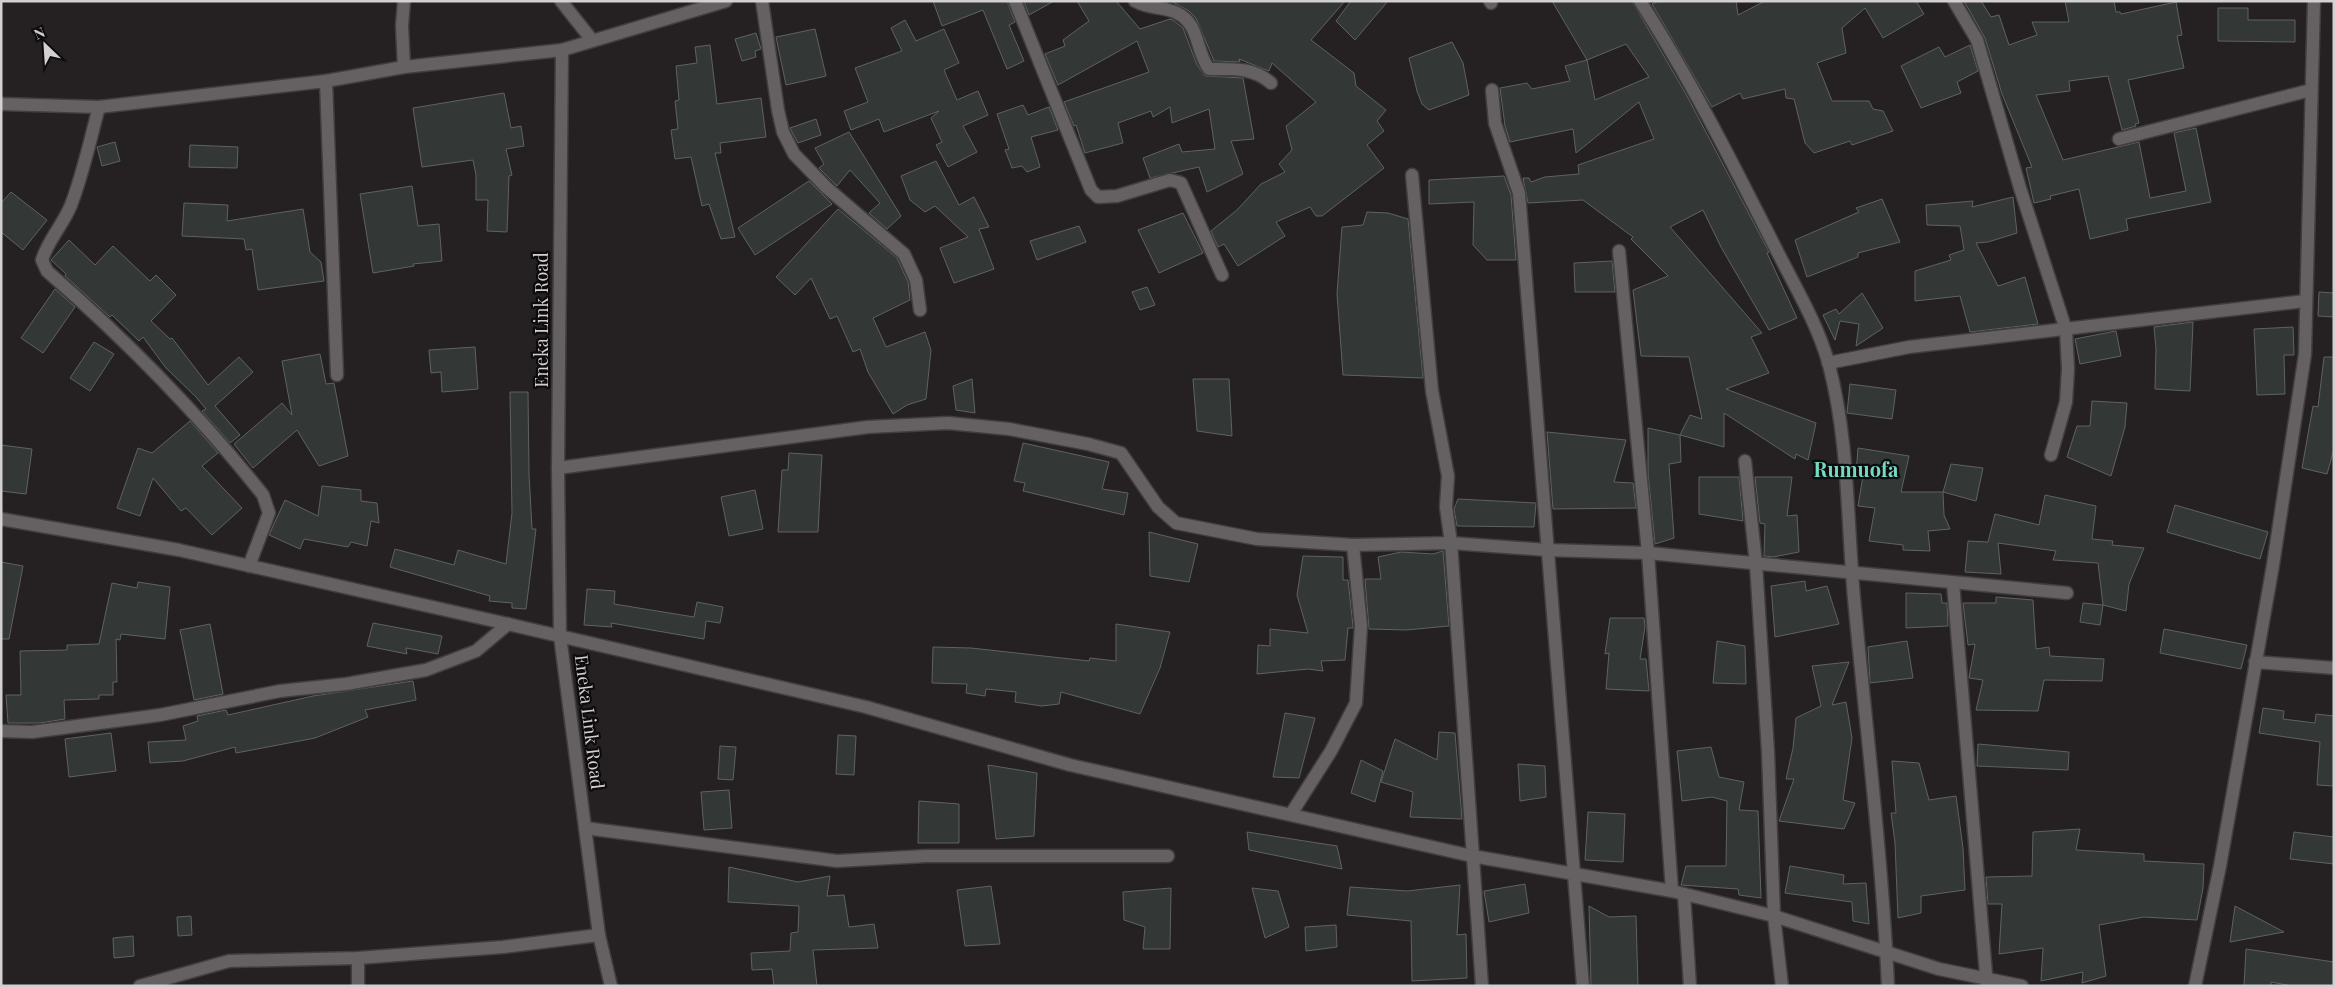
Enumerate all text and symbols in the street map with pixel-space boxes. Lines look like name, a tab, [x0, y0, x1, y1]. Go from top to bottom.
north arrow	[20, 20, 70, 70]
text: N	[31, 22, 48, 44]
street label: Eneka Link Road	[529, 252, 553, 388]
district label: Rumuofa	[1814, 455, 1899, 482]
street label: Eneka Link Road	[570, 653, 610, 791]

